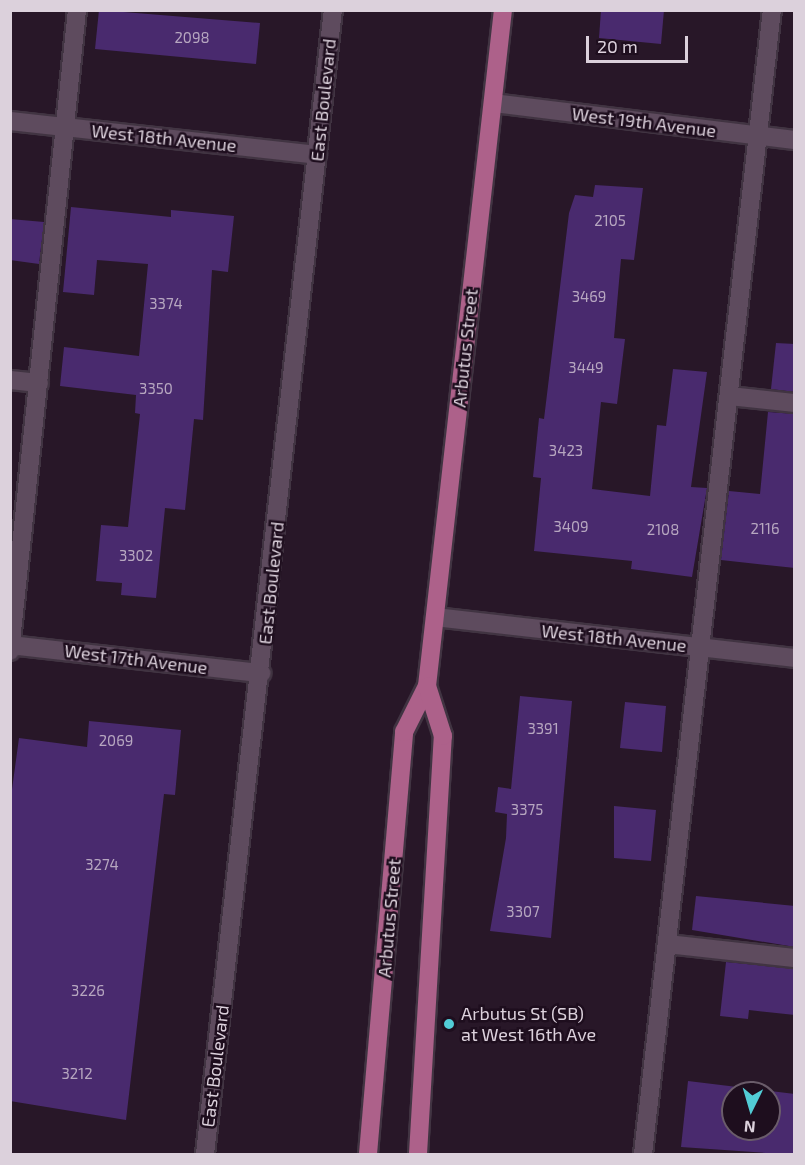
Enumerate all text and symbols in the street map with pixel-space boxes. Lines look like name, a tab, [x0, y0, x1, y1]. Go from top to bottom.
scale bar	[589, 24, 691, 62]
house number: 2098	[174, 29, 210, 47]
text: 20 m	[597, 35, 638, 57]
street label: East Boulevard	[306, 38, 340, 162]
street label: West 19th Avenue	[570, 102, 718, 142]
street label: West 18th Avenue	[90, 120, 238, 156]
house number: 2105	[594, 212, 626, 230]
street label: Arbutus Street	[448, 288, 482, 408]
house number: 3469	[572, 288, 606, 306]
house number: 3374	[149, 295, 183, 313]
house number: 3449	[568, 359, 604, 377]
house number: 3350	[139, 380, 173, 398]
house number: 3423	[549, 442, 583, 460]
house number: 3409	[553, 518, 589, 536]
house number: 2116	[751, 520, 779, 538]
street label: East Boulevard	[254, 521, 288, 645]
house number: 2108	[647, 521, 679, 539]
house number: 3302	[119, 547, 153, 565]
street label: West 18th Avenue	[540, 620, 688, 656]
street label: West 17th Avenue	[63, 639, 209, 679]
house number: 3391	[527, 720, 559, 738]
house number: 2069	[99, 732, 133, 750]
house number: 3375	[511, 801, 543, 819]
house number: 3274	[85, 856, 119, 874]
street label: Arbutus Street	[373, 858, 405, 978]
house number: 3307	[506, 903, 540, 921]
house number: 3226	[71, 982, 105, 1000]
place label: Arbutus St (SB) at West 16th Ave	[461, 1003, 597, 1046]
street label: East Boulevard	[197, 1004, 233, 1128]
marker: Arbutus St (SB) at West 16th Ave	[442, 1017, 456, 1031]
house number: 3212	[61, 1065, 93, 1083]
north arrow	[721, 1081, 781, 1141]
text: N	[743, 1117, 756, 1137]

